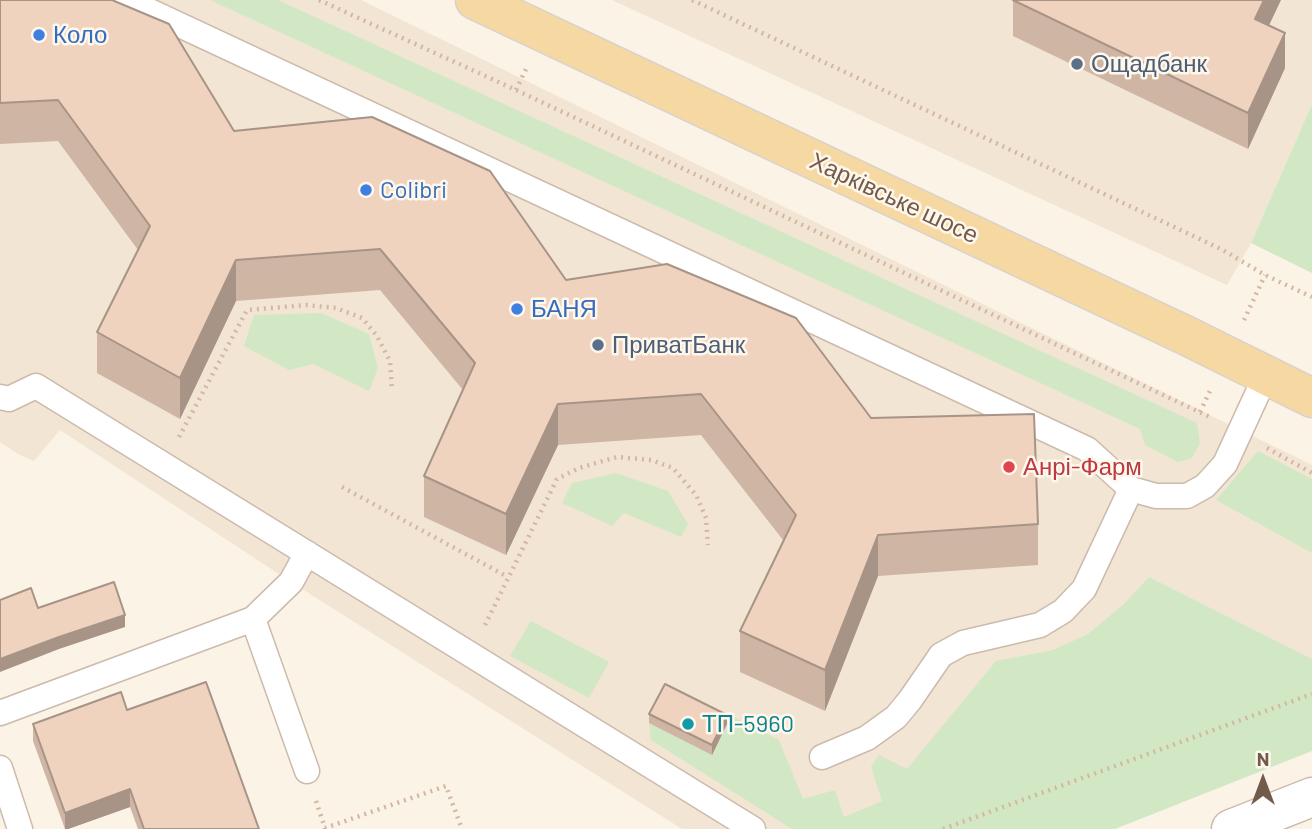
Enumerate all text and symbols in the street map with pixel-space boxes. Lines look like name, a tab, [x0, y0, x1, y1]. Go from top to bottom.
place label: Коло	[53, 21, 107, 49]
marker: Коло	[31, 27, 47, 43]
place label: Ощадбанк	[1091, 50, 1207, 78]
marker: Ощадбанк	[1069, 56, 1085, 72]
street label: Харківське шосе	[805, 146, 983, 250]
place label: Colibri	[380, 176, 447, 204]
marker: Colibri	[358, 182, 374, 198]
place label: БАНЯ	[531, 295, 597, 323]
marker: БАНЯ	[509, 301, 525, 317]
place label: ПриватБанк	[612, 331, 745, 359]
marker: ПриватБанк	[590, 337, 606, 353]
place label: Анрі-Фарм	[1023, 453, 1142, 481]
marker: Анрі-Фарм	[1001, 459, 1017, 475]
place label: ТП-5960	[702, 710, 794, 738]
marker: ТП-5960	[680, 716, 696, 732]
north arrow	[1228, 745, 1298, 815]
text: N	[1257, 747, 1269, 770]

